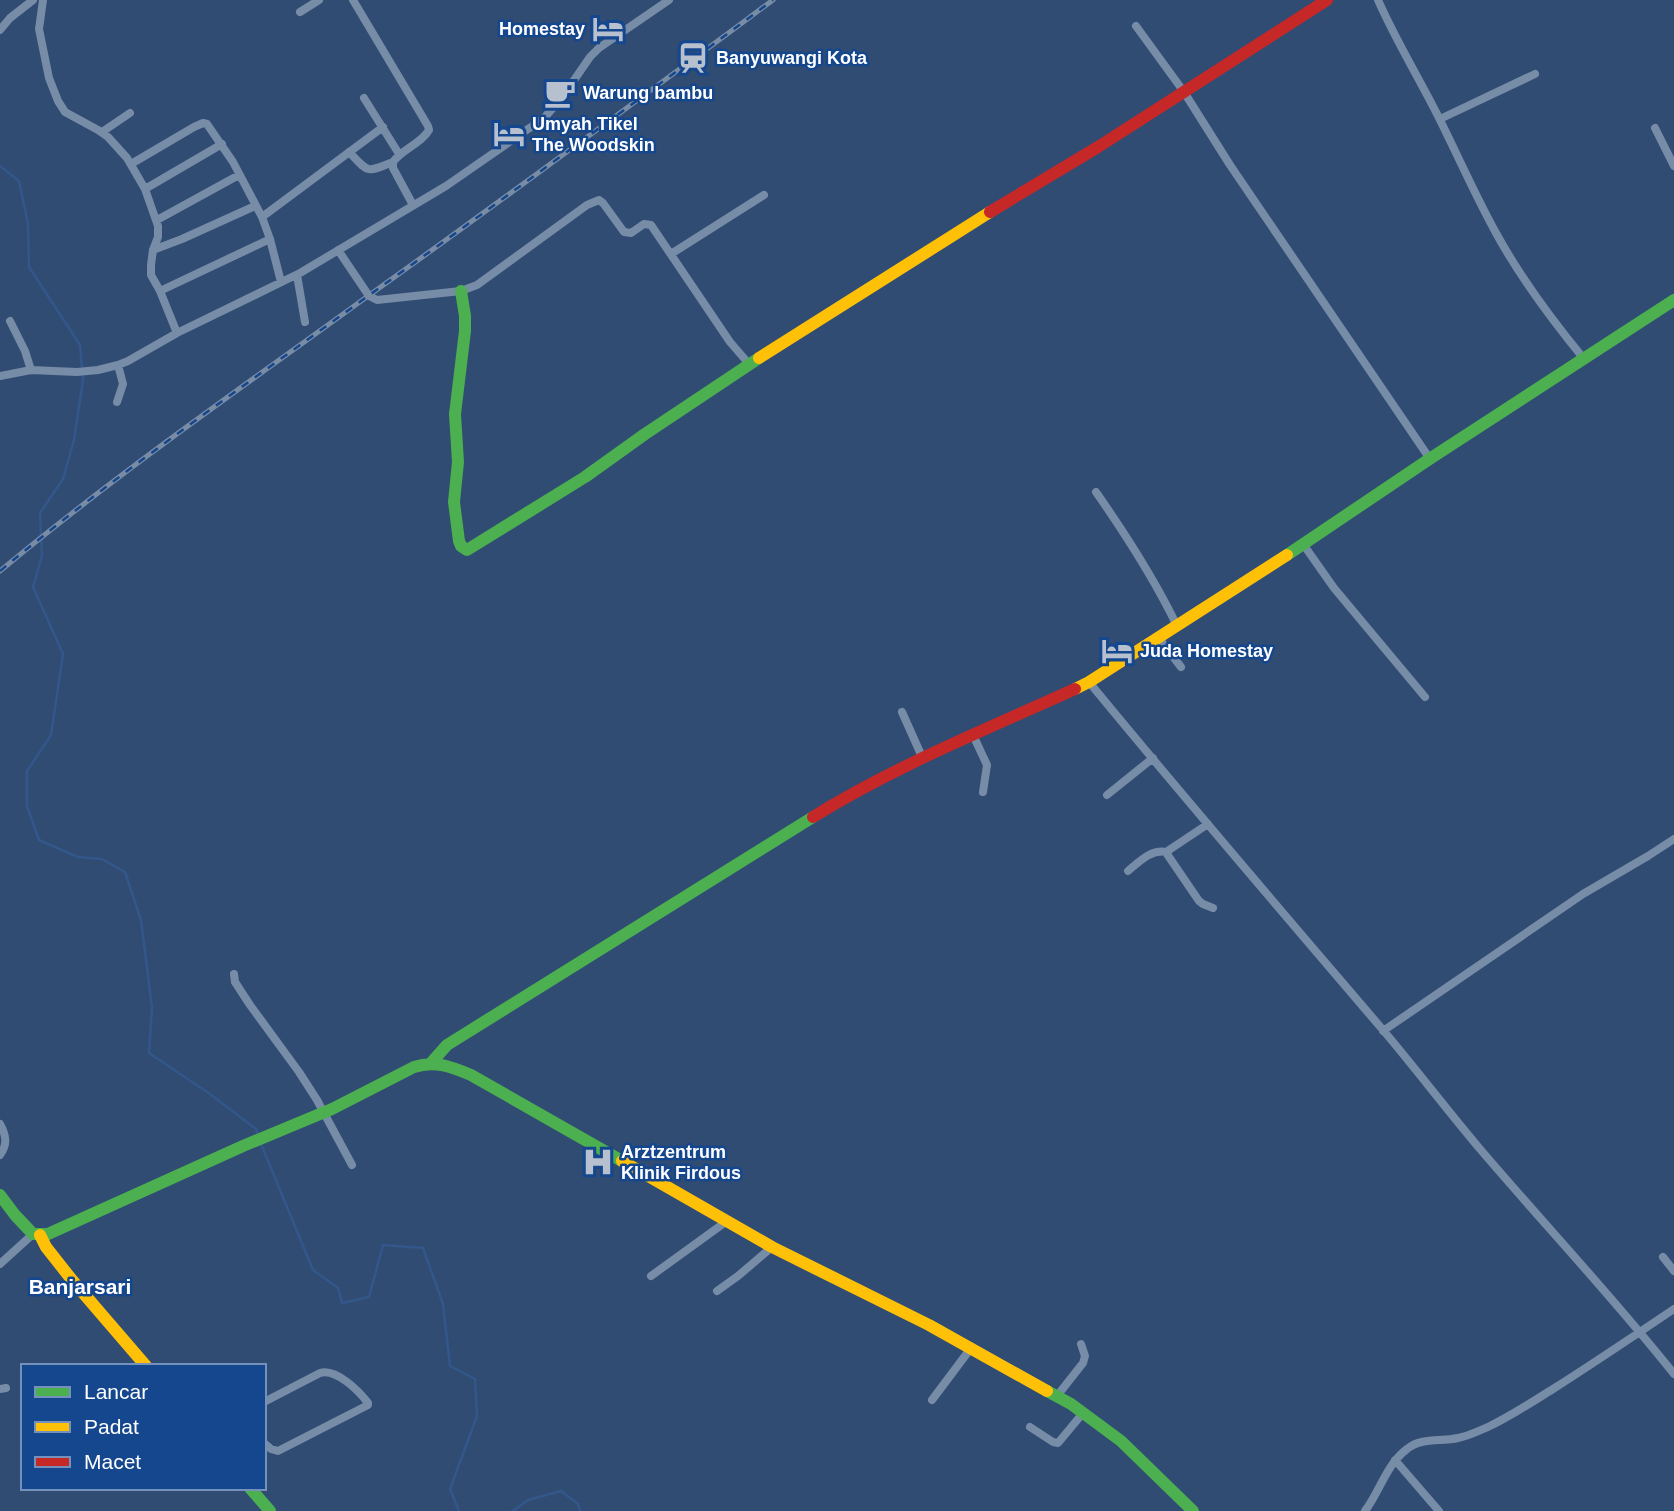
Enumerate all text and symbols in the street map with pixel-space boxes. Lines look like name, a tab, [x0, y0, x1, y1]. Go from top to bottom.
hotel icon: Homestay	[591, 12, 625, 46]
place label: Homestay	[499, 19, 585, 39]
station icon: Banyuwangi Kota	[676, 41, 710, 75]
place label: Banyuwangi Kota	[716, 48, 868, 68]
cafe icon: Warung bambu	[543, 76, 577, 110]
place label: Warung bambu	[583, 83, 713, 103]
place label: Umyah Tikel The Woodskin	[532, 114, 655, 155]
hotel icon: Umyah Tikel The Woodskin	[492, 117, 526, 151]
hotel icon: Juda Homestay	[1100, 634, 1134, 668]
place label: Juda Homestay	[1140, 641, 1273, 661]
place label: Arztzentrum Klinik Firdous	[621, 1142, 741, 1183]
hospital icon: Arztzentrum Klinik Firdous	[581, 1145, 615, 1179]
district label: Banjarsari	[29, 1275, 131, 1298]
legend	[21, 1364, 266, 1490]
text: Lancar	[84, 1380, 148, 1403]
text: Padat	[84, 1415, 139, 1438]
text: Macet	[84, 1450, 141, 1473]

